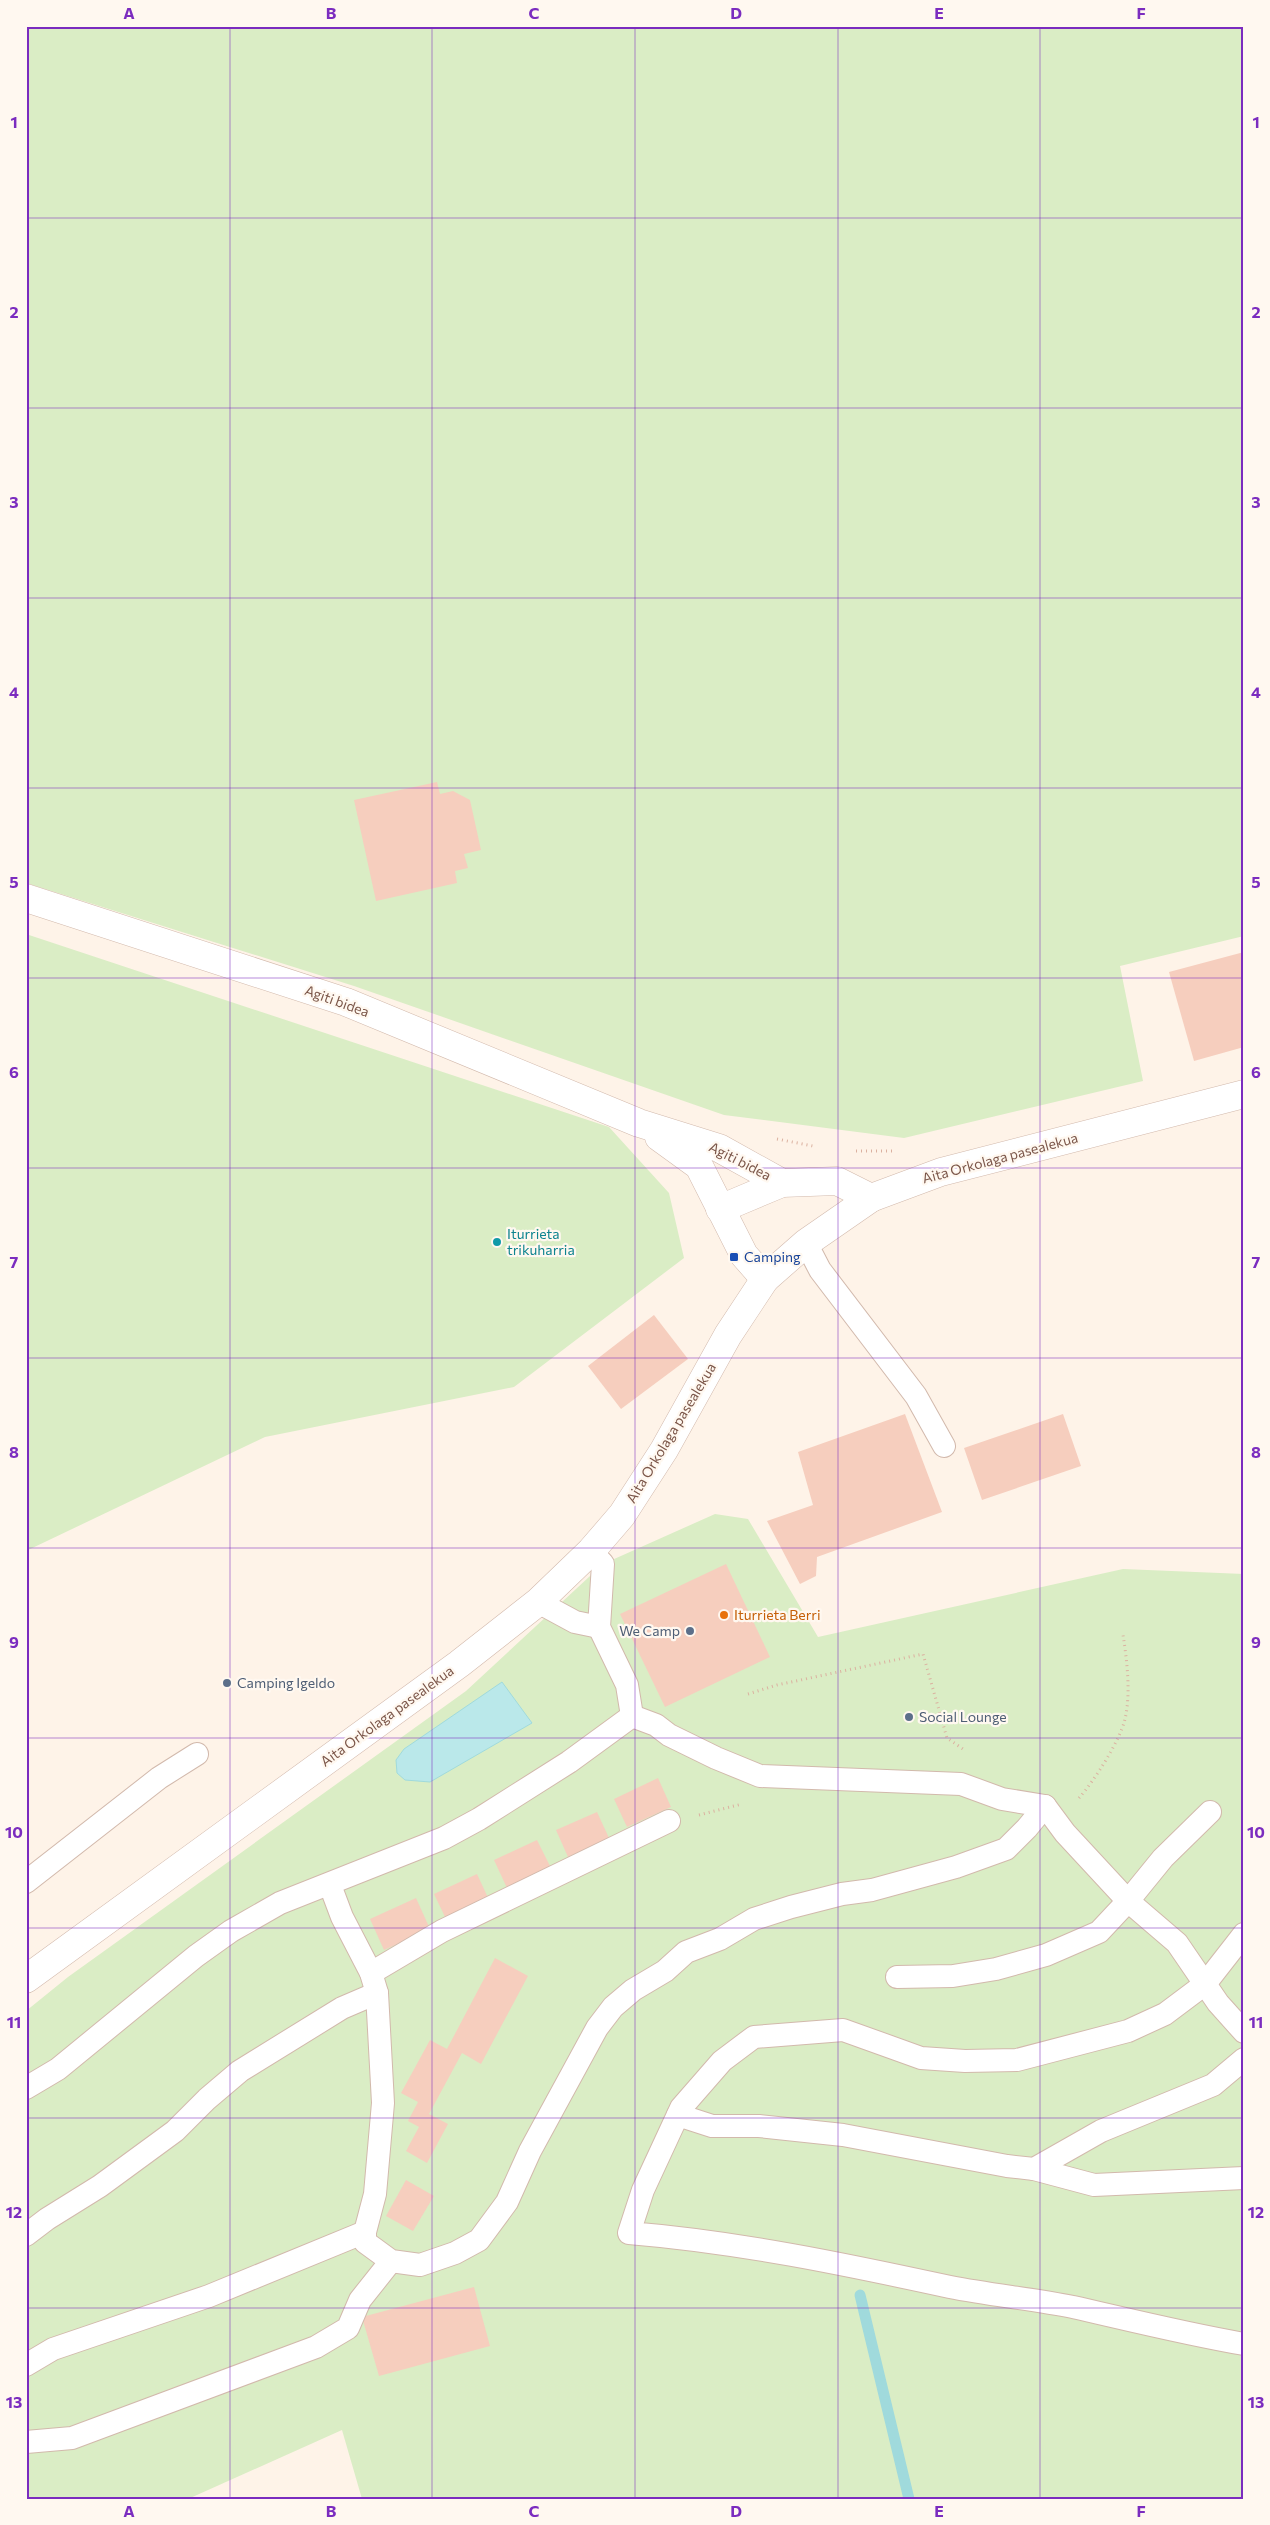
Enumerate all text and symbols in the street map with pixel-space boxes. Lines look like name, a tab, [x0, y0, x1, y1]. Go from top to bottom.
text: A	[123, 3, 135, 22]
text: B	[326, 3, 337, 22]
text: C	[529, 3, 540, 22]
text: D	[730, 3, 742, 22]
text: E	[934, 3, 944, 22]
text: F	[1136, 3, 1146, 22]
text: 1	[10, 112, 18, 131]
text: 1	[1252, 112, 1260, 131]
text: 2	[9, 302, 19, 321]
text: 2	[1251, 302, 1261, 321]
text: 3	[9, 492, 19, 511]
text: 3	[1251, 492, 1261, 511]
text: 4	[9, 682, 19, 701]
text: 4	[1251, 682, 1261, 701]
text: 5	[9, 872, 19, 891]
text: 5	[1251, 872, 1261, 891]
street label: Agiti bidea	[303, 981, 372, 1020]
text: 6	[9, 1062, 19, 1081]
text: 6	[1251, 1062, 1261, 1081]
street label: Aita Orkolaga pasealekua	[920, 1129, 1080, 1186]
street label: Agiti bidea	[706, 1138, 774, 1183]
place label: Iturrieta trikuharria	[507, 1225, 575, 1258]
marker: Iturrieta trikuharria	[491, 1236, 503, 1248]
place label: Camping	[744, 1248, 801, 1265]
marker: Camping	[728, 1251, 740, 1263]
text: 7	[10, 1252, 19, 1271]
text: 7	[1252, 1252, 1261, 1271]
street label: Aita Orkolaga pasealekua	[622, 1360, 719, 1506]
text: 8	[9, 1442, 19, 1461]
text: 8	[1251, 1442, 1261, 1461]
place label: Iturrieta Berri	[734, 1606, 821, 1623]
marker: Iturrieta Berri	[718, 1609, 730, 1621]
place label: We Camp	[619, 1622, 680, 1639]
marker: We Camp	[684, 1625, 696, 1637]
text: 9	[9, 1632, 19, 1651]
text: 9	[1251, 1632, 1261, 1651]
street label: Aita Orkolaga pasealekua	[317, 1662, 457, 1770]
place label: Camping Igeldo	[237, 1674, 335, 1691]
marker: Camping Igeldo	[221, 1677, 233, 1689]
place label: Social Lounge	[919, 1708, 1007, 1725]
marker: Social Lounge	[903, 1711, 915, 1723]
text: 10	[5, 1822, 23, 1841]
text: 10	[1247, 1822, 1265, 1841]
text: 11	[7, 2012, 21, 2031]
text: 11	[1249, 2012, 1263, 2031]
text: 12	[6, 2202, 22, 2221]
text: 12	[1248, 2202, 1264, 2221]
text: 13	[6, 2392, 22, 2411]
text: 13	[1248, 2392, 1264, 2411]
text: A	[123, 2501, 135, 2520]
text: B	[326, 2501, 337, 2520]
text: C	[529, 2501, 540, 2520]
text: D	[730, 2501, 742, 2520]
text: E	[934, 2501, 944, 2520]
text: F	[1136, 2501, 1146, 2520]

